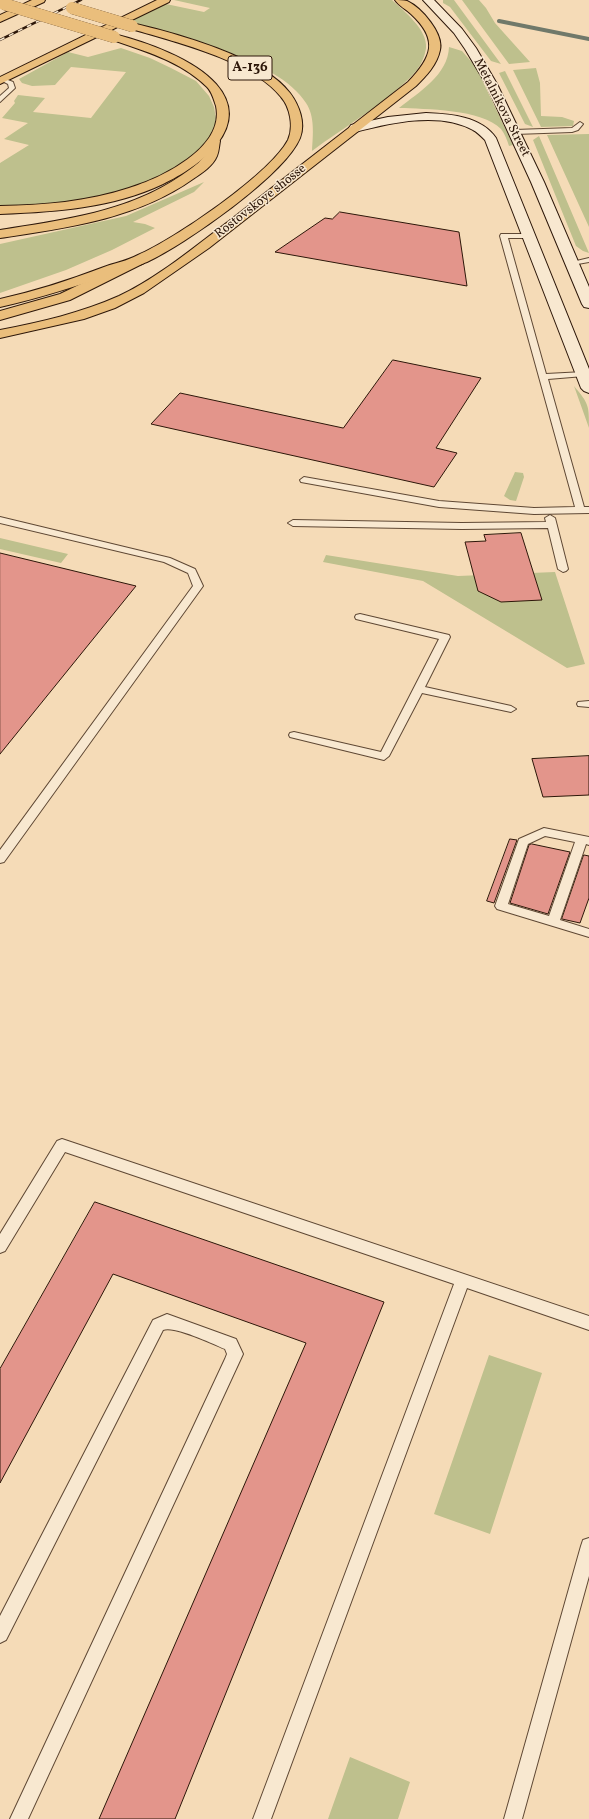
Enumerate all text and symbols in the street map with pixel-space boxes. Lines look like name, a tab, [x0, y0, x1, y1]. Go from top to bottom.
road number: А-136	[228, 56, 272, 80]
street label: Metalnikova Street	[469, 56, 533, 160]
street label: Rostovskoye shosse	[212, 161, 310, 243]

